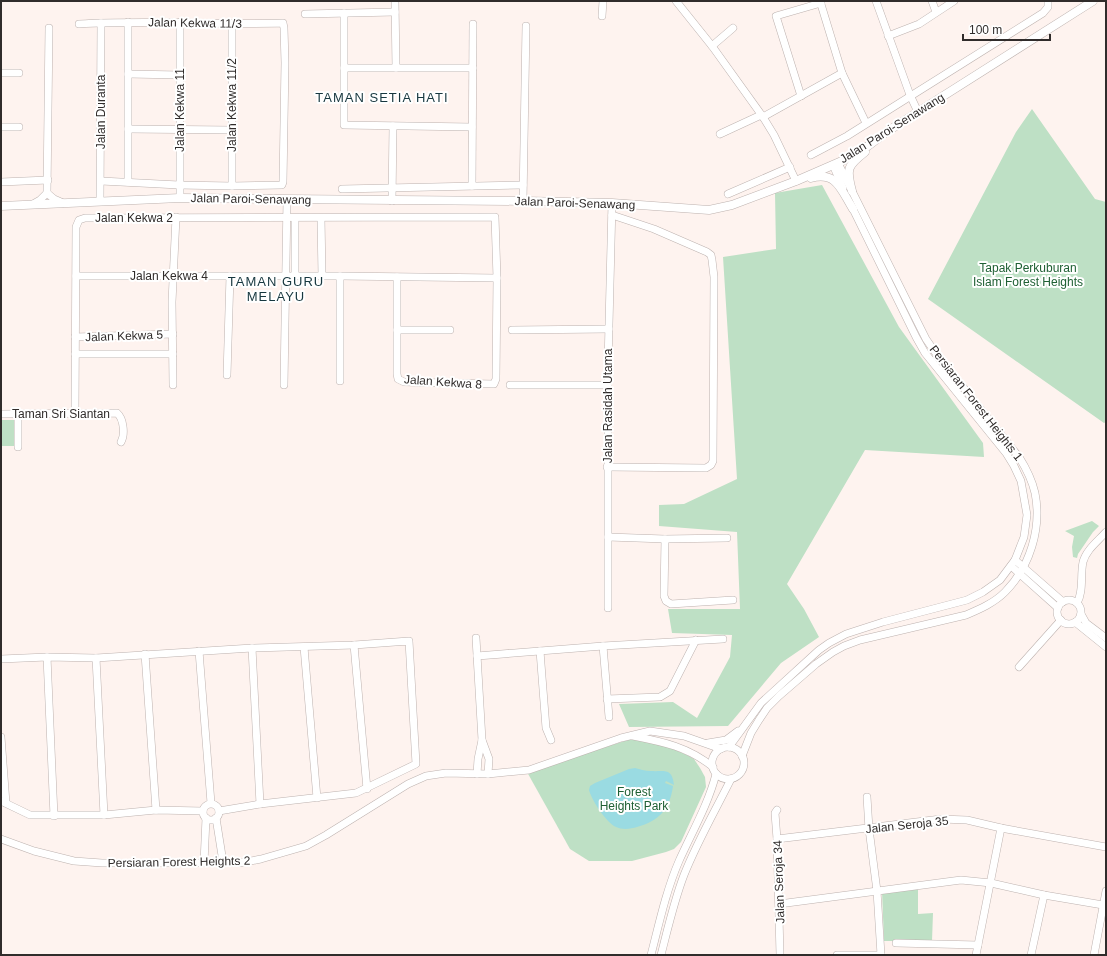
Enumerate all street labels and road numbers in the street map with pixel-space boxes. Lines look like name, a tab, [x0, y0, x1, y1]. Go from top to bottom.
street label: Jalan Kekwa 11/3	[148, 15, 242, 31]
street label: Jalan Kekwa 11/2	[225, 58, 239, 152]
street label: Jalan Kekwa 11	[173, 68, 187, 152]
street label: Jalan Duranta	[94, 74, 108, 149]
street label: Jalan Paroi-Senawang	[837, 90, 947, 166]
street label: Jalan Paroi-Senawang	[191, 191, 311, 207]
street label: Jalan Paroi-Senawang	[514, 194, 636, 212]
street label: Jalan Kekwa 2	[95, 211, 173, 225]
street label: Jalan Kekwa 4	[130, 269, 208, 283]
street label: Jalan Kekwa 5	[85, 328, 164, 344]
street label: Persiaran Forest Heights 1	[927, 342, 1026, 464]
street label: Jalan Rasidah Utama	[601, 348, 615, 463]
street label: Jalan Kekwa 8	[404, 372, 483, 392]
street label: Taman Sri Siantan	[12, 407, 110, 421]
street label: Jalan Seroja 35	[865, 814, 950, 836]
street label: Jalan Seroja 34	[771, 840, 787, 924]
street label: Persiaran Forest Heights 2	[108, 854, 251, 870]

